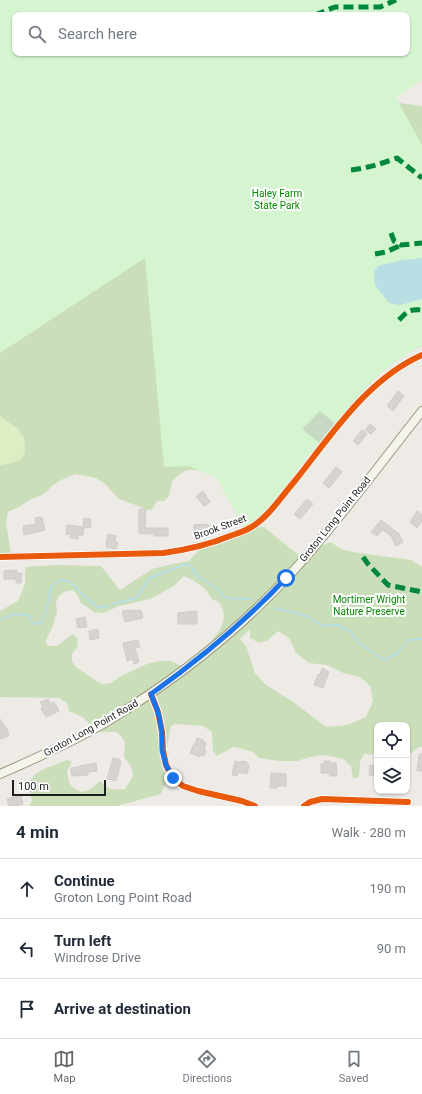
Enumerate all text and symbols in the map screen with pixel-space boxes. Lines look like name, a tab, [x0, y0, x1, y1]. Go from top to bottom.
search box	[12, 12, 410, 56]
icon: search	[26, 23, 48, 45]
text: Search here	[58, 25, 137, 43]
park label: Haley Farm State Park	[252, 188, 302, 211]
street label: Groton Long Point Road	[297, 474, 373, 564]
street label: Brook Street	[192, 512, 248, 542]
route start	[277, 569, 295, 587]
park label: Mortimer Wright Nature Preserve	[333, 594, 405, 617]
street label: Groton Long Point Road	[42, 697, 140, 759]
map controls	[374, 722, 410, 794]
button: locate	[374, 722, 410, 758]
button: layers	[374, 758, 410, 794]
route end	[164, 769, 182, 787]
scale bar	[12, 778, 106, 797]
text: 100 m	[18, 780, 49, 793]
text: 4 min	[16, 822, 59, 842]
text: Walk · 280 m	[331, 825, 406, 840]
text: Continue	[54, 872, 115, 890]
icon: ahead	[16, 878, 38, 900]
text: 190 m	[369, 881, 406, 896]
text: Groton Long Point Road	[54, 890, 192, 905]
text: Turn left	[54, 932, 111, 950]
icon: left	[16, 938, 38, 960]
text: 90 m	[377, 941, 406, 956]
text: Windrose Drive	[54, 950, 141, 965]
icon: arrive	[16, 998, 38, 1020]
text: Arrive at destination	[54, 1000, 191, 1018]
tab: Map	[53, 1048, 75, 1085]
tab: Directions	[182, 1048, 232, 1085]
tab: Saved	[339, 1048, 369, 1085]

